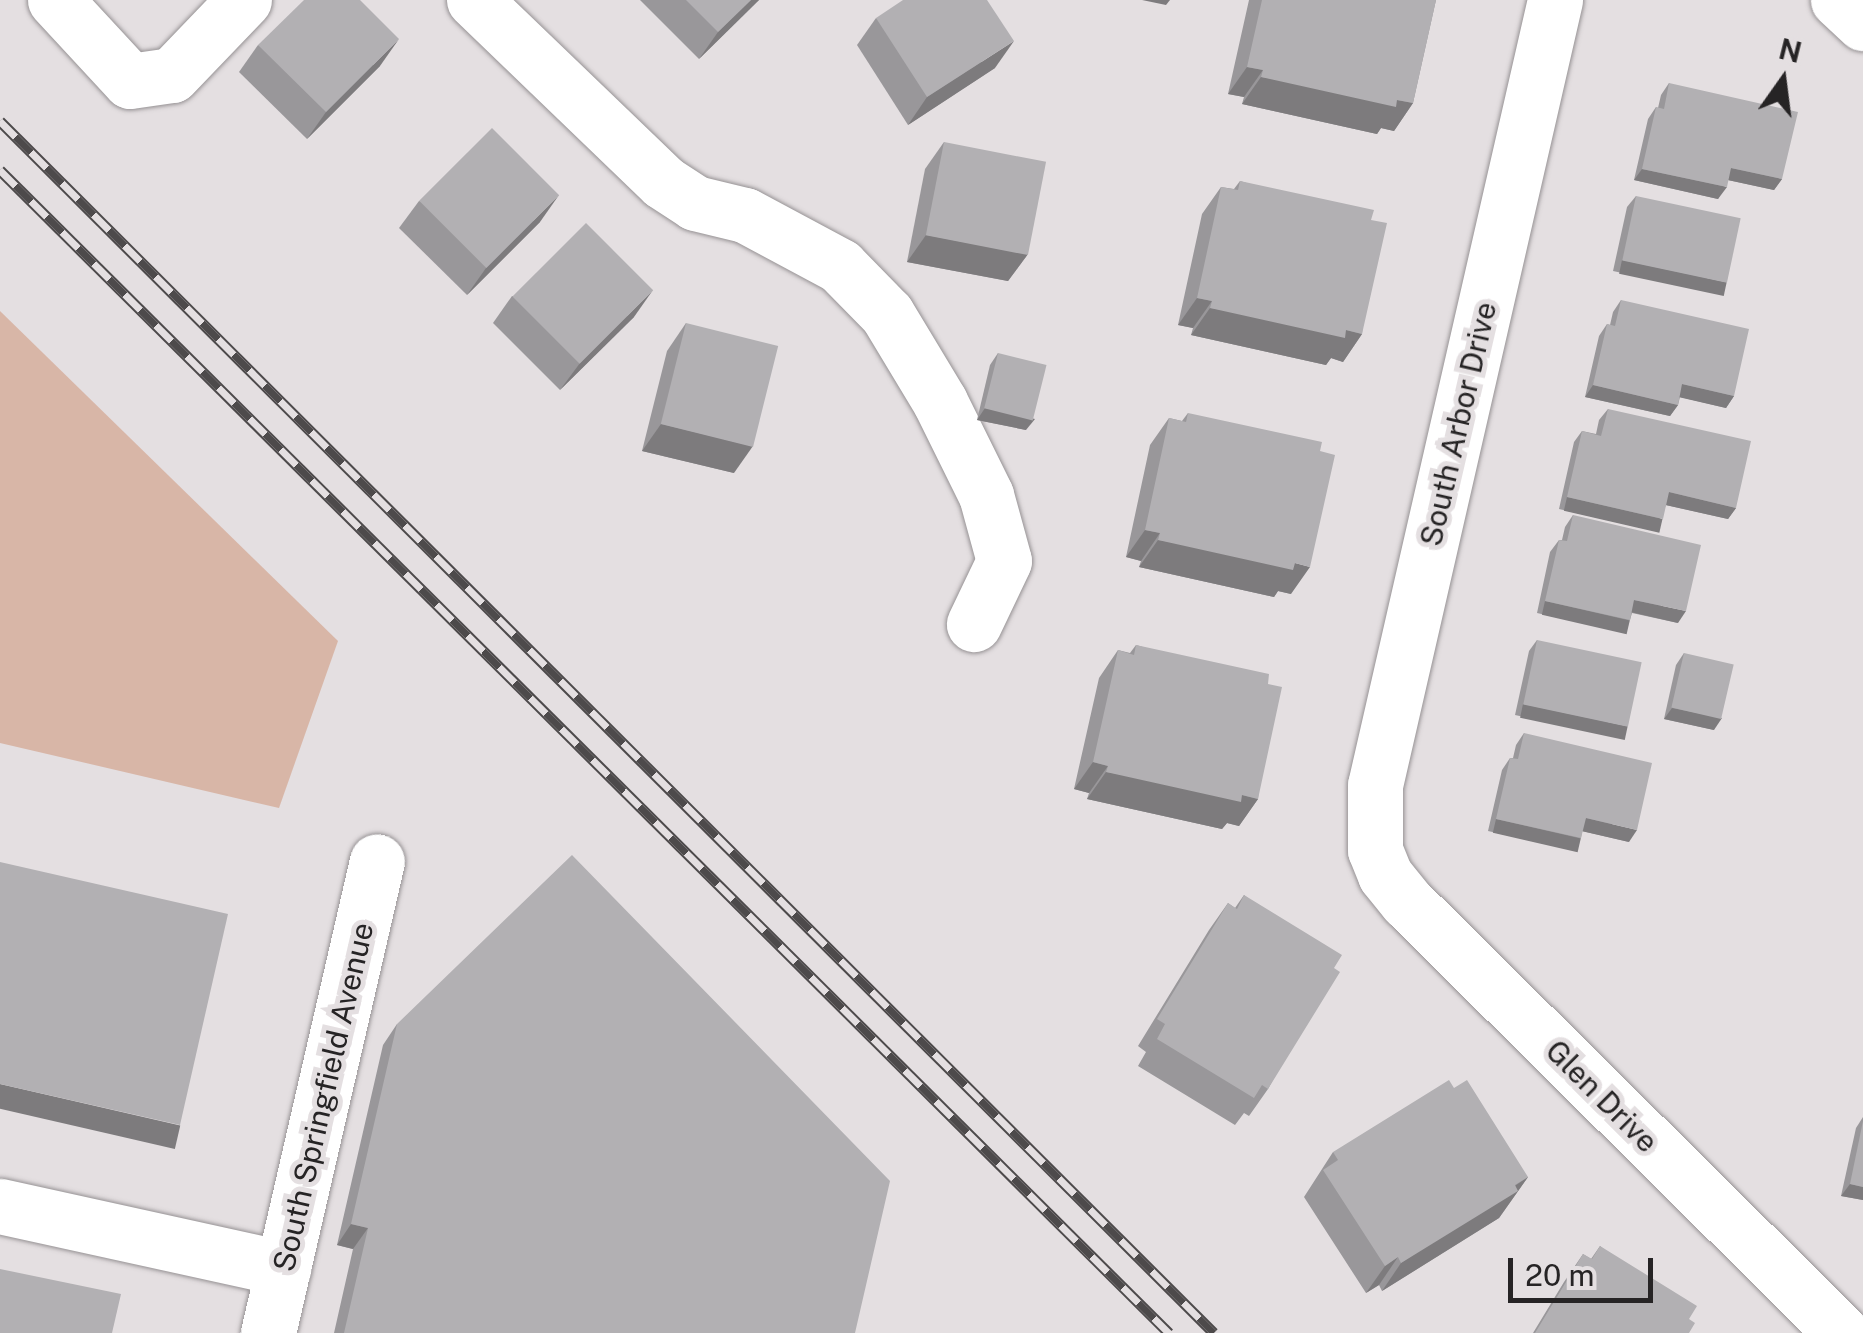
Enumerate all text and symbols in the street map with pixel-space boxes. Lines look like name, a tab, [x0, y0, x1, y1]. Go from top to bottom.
north arrow	[1733, 30, 1833, 130]
text: N	[1776, 32, 1805, 69]
street label: South Arbor Drive	[1412, 298, 1504, 550]
street label: South Springfield Avenue	[265, 919, 381, 1275]
street label: Glen Drive	[1538, 1032, 1666, 1160]
scale bar	[1513, 1238, 1658, 1300]
text: 20 m	[1525, 1257, 1594, 1293]

